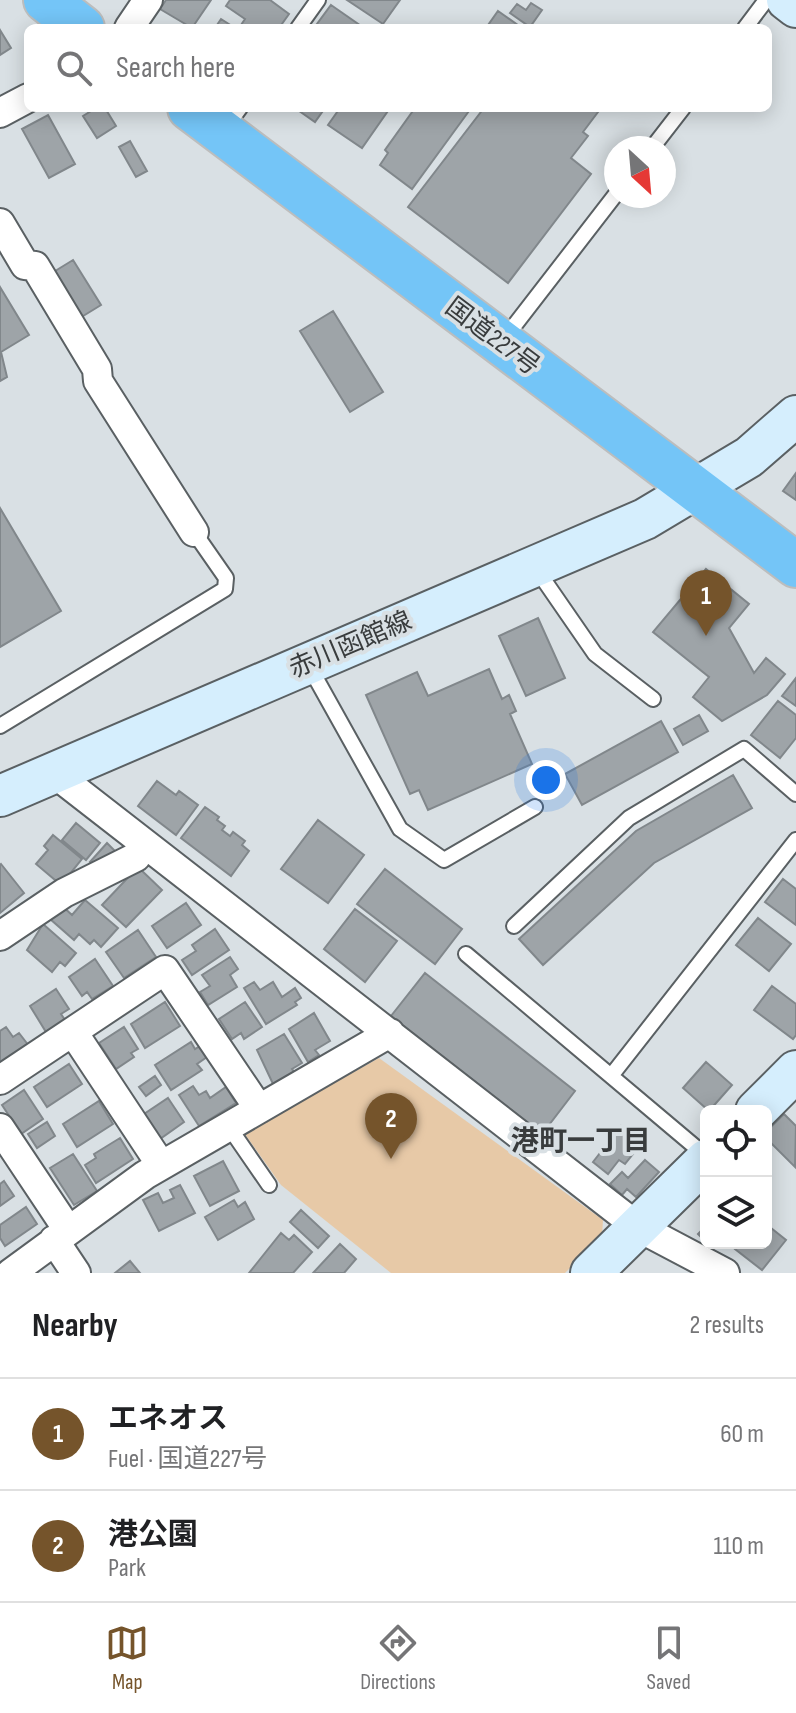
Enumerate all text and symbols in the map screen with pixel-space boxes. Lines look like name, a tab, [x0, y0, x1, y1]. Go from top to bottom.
search box	[24, 24, 772, 112]
icon: search	[52, 46, 96, 90]
text: Search here	[116, 50, 235, 86]
north arrow	[604, 136, 676, 208]
street label: 国道227号	[439, 292, 545, 383]
pin: 1	[680, 570, 732, 636]
street label: 赤川函館線	[285, 606, 416, 685]
your location	[526, 760, 566, 800]
pin: 2	[365, 1093, 417, 1159]
map controls	[700, 1105, 772, 1249]
button: locate	[700, 1105, 772, 1177]
district label: 港町一丁目	[511, 1125, 651, 1158]
button: layers	[700, 1177, 772, 1249]
text: Nearby	[32, 1305, 118, 1346]
text: 2 results	[690, 1310, 764, 1341]
text: エネオス	[108, 1401, 228, 1437]
text: 1	[53, 1419, 63, 1450]
text: 60 m	[720, 1419, 764, 1450]
text: Fuel · 国道227号	[108, 1444, 267, 1475]
text: 港公園	[108, 1517, 198, 1553]
text: 2	[52, 1531, 64, 1562]
text: 110 m	[713, 1531, 764, 1562]
text: Park	[108, 1553, 146, 1584]
tab: Map	[105, 1621, 149, 1696]
tab: Directions	[360, 1621, 436, 1696]
tab: Saved	[647, 1621, 691, 1696]

